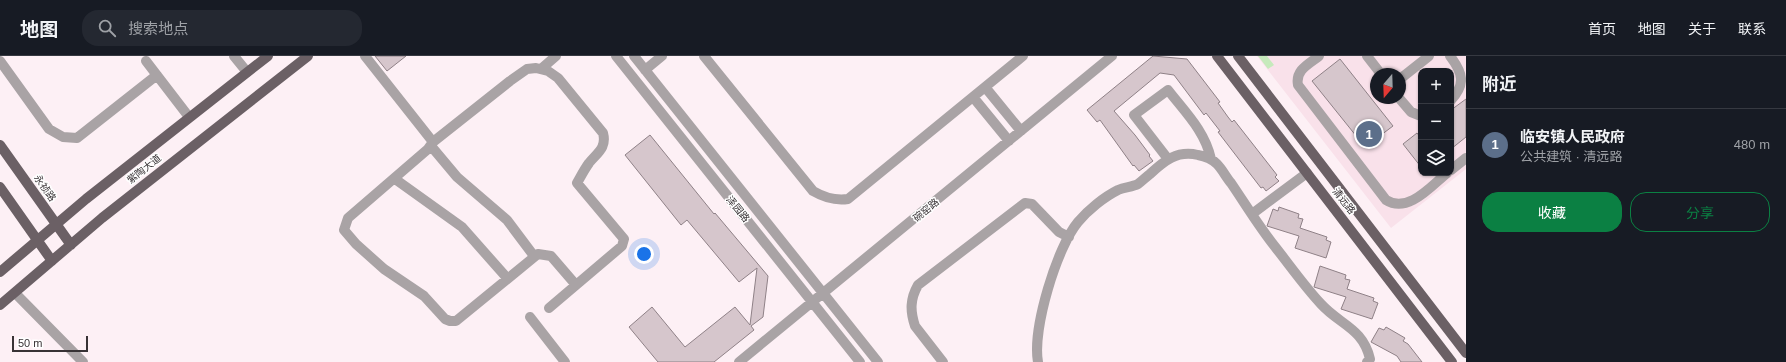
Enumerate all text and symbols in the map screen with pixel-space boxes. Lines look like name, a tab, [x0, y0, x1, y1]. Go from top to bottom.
search box	[82, 10, 362, 46]
icon: search	[96, 17, 118, 39]
text: 地图	[20, 19, 58, 40]
text: 搜索地点	[128, 20, 188, 37]
text: 首页	[1588, 21, 1616, 37]
text: 地图	[1638, 21, 1666, 37]
text: 关于	[1688, 21, 1716, 37]
text: 联系	[1738, 21, 1766, 37]
north arrow	[1370, 68, 1406, 104]
map controls	[1418, 68, 1454, 176]
button: +	[1418, 68, 1454, 104]
text: 附近	[1482, 75, 1516, 94]
button: −	[1418, 104, 1454, 140]
pin: 1	[1356, 119, 1382, 149]
text: 临安镇人民政府	[1520, 128, 1625, 145]
text: 1	[1491, 137, 1499, 152]
text: 480 m	[1734, 137, 1770, 152]
button: layers	[1418, 140, 1454, 176]
text: 公共建筑 · 清远路	[1520, 149, 1623, 164]
street label: 紫陶大道	[125, 152, 163, 186]
street label: 永祯路	[32, 173, 58, 203]
street label: 清远路	[1330, 186, 1358, 216]
button: 收藏	[1482, 192, 1622, 232]
button: 分享	[1630, 192, 1770, 232]
street label: 泽园路	[724, 194, 752, 224]
street label: 碗窑路	[911, 196, 941, 224]
your location	[634, 244, 654, 264]
scale bar	[12, 334, 88, 353]
text: 50 m	[18, 337, 42, 349]

